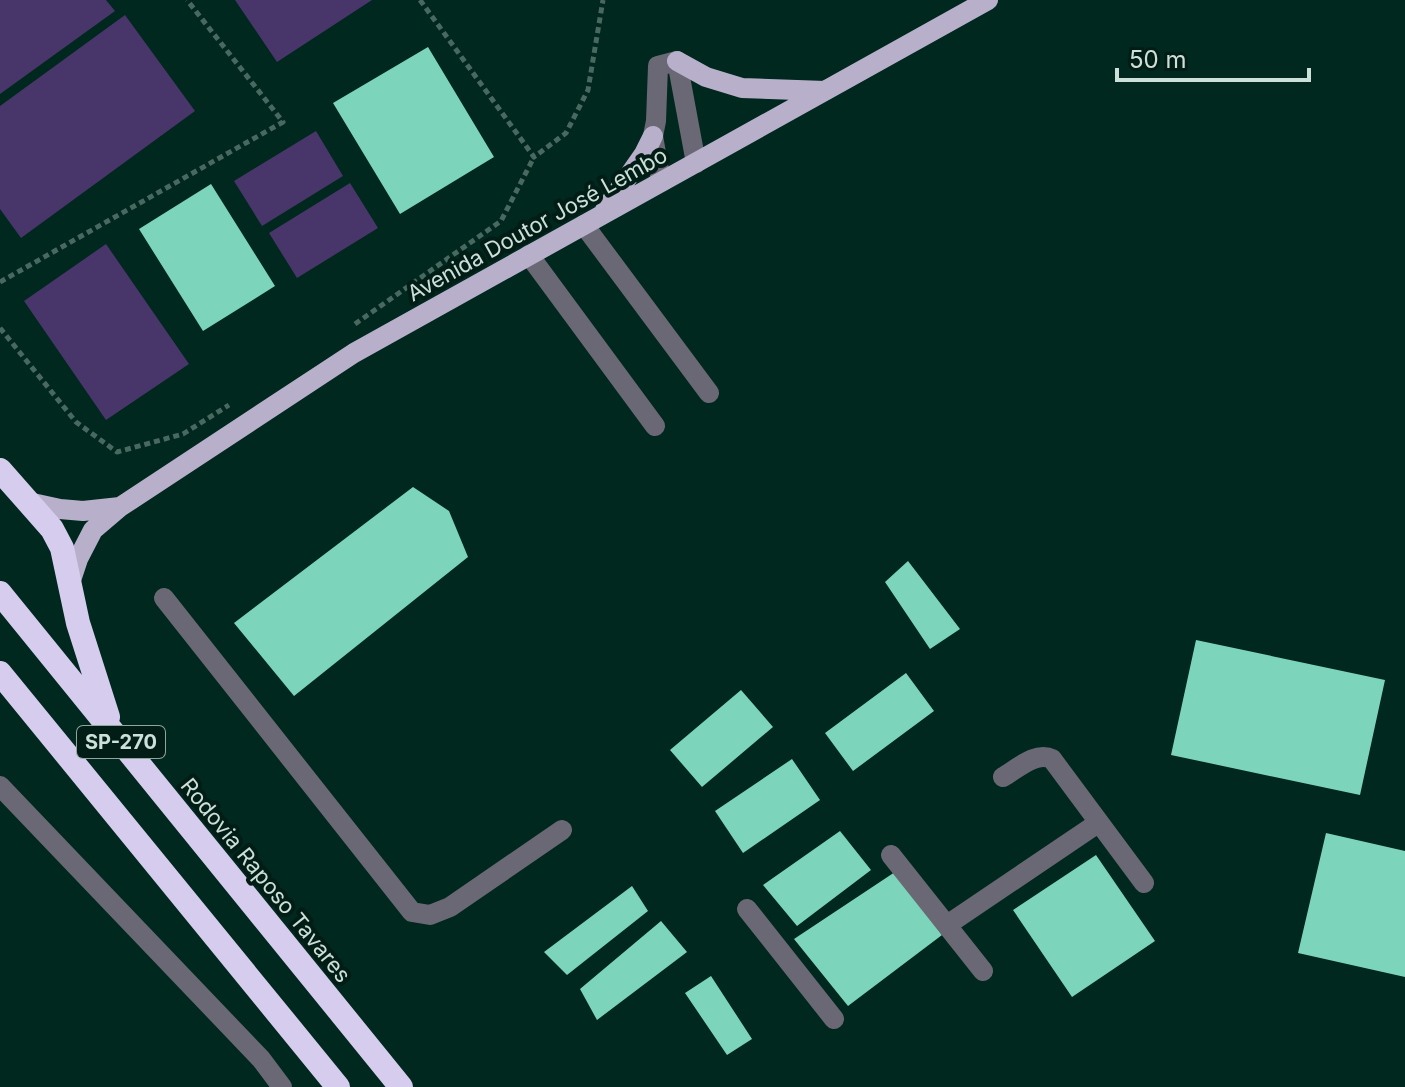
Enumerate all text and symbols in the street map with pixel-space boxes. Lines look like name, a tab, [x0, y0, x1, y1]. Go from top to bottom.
scale bar	[1117, 32, 1309, 82]
text: 50 m	[1129, 45, 1187, 74]
street label: Avenida Doutor José Lembo	[403, 142, 671, 306]
road number: SP-270	[77, 726, 165, 758]
street label: Rodovia Raposo Tavares	[176, 773, 356, 987]

